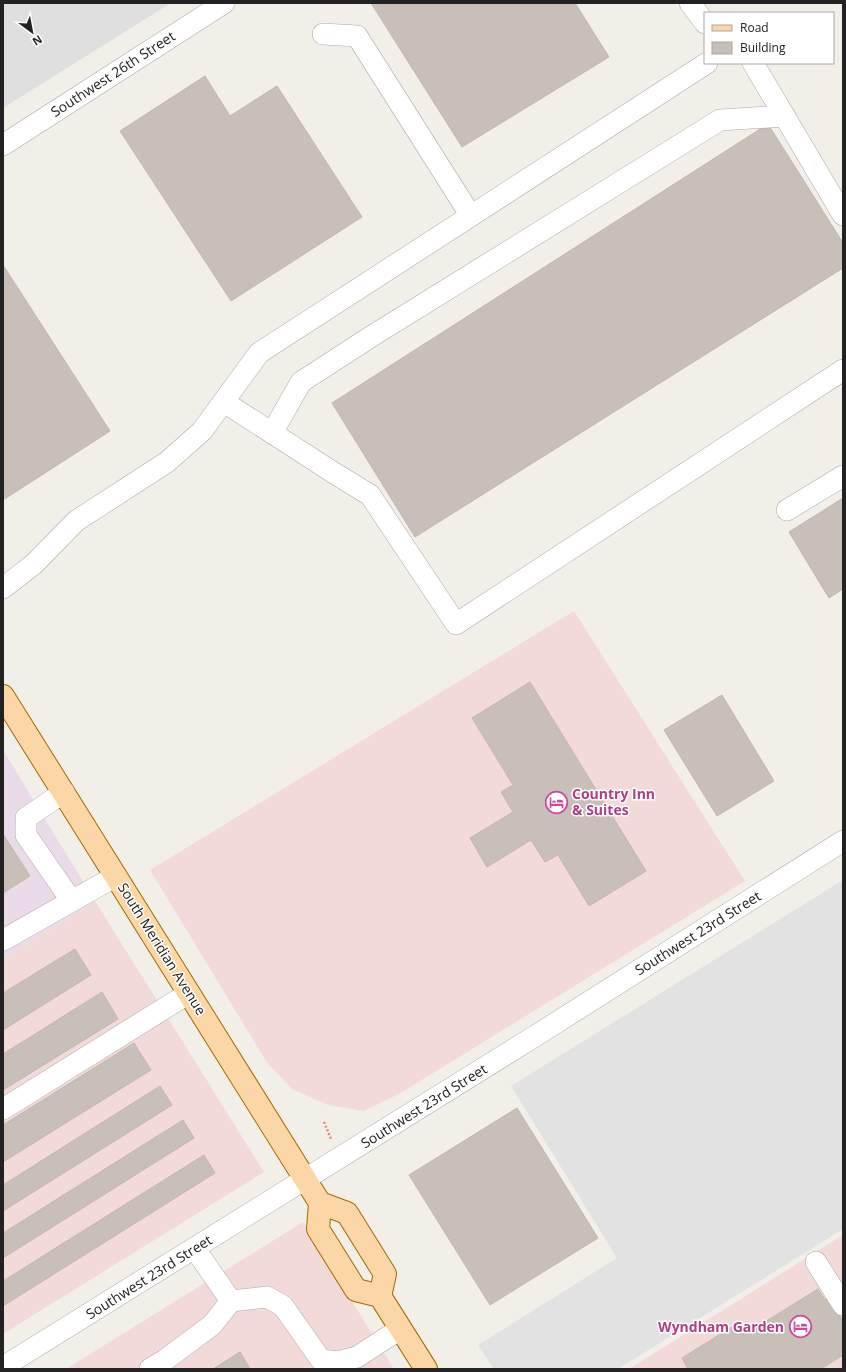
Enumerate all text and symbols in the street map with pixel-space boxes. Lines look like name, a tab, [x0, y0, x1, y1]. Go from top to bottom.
north arrow	[12, 12, 52, 52]
legend	[704, 12, 834, 64]
text: Road	[740, 19, 769, 36]
street label: Southwest 26th Street	[47, 26, 179, 121]
text: N	[30, 32, 45, 50]
text: Building	[740, 39, 786, 56]
place label: Country Inn & Suites	[572, 784, 655, 819]
hotel icon: Country Inn & Suites	[543, 789, 569, 815]
street label: South Meridian Avenue	[114, 879, 211, 1019]
street label: Southwest 23rd Street	[631, 886, 764, 979]
street label: Southwest 23rd Street	[357, 1059, 490, 1152]
street label: Southwest 23rd Street	[82, 1230, 215, 1323]
hotel icon: Wyndham Garden	[787, 1314, 813, 1340]
place label: Wyndham Garden	[658, 1317, 784, 1336]

